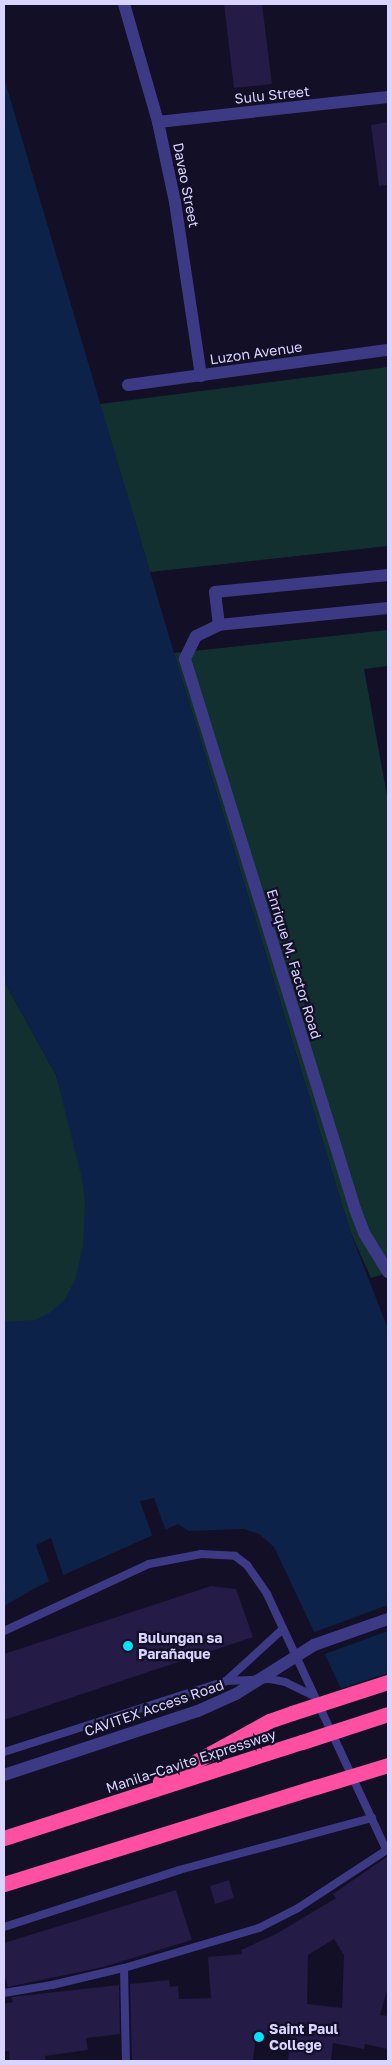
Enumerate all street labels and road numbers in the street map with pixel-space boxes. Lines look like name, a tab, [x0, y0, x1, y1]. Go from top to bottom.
street label: Sulu Street	[234, 83, 310, 107]
street label: Davao Street	[170, 141, 202, 229]
street label: Luzon Avenue	[209, 338, 303, 368]
street label: Enrique M. Factor Road	[263, 887, 325, 1041]
street label: CAVITEX Access Road	[82, 1676, 226, 1740]
street label: Manila–Cavite Expressway	[104, 1726, 278, 1796]

